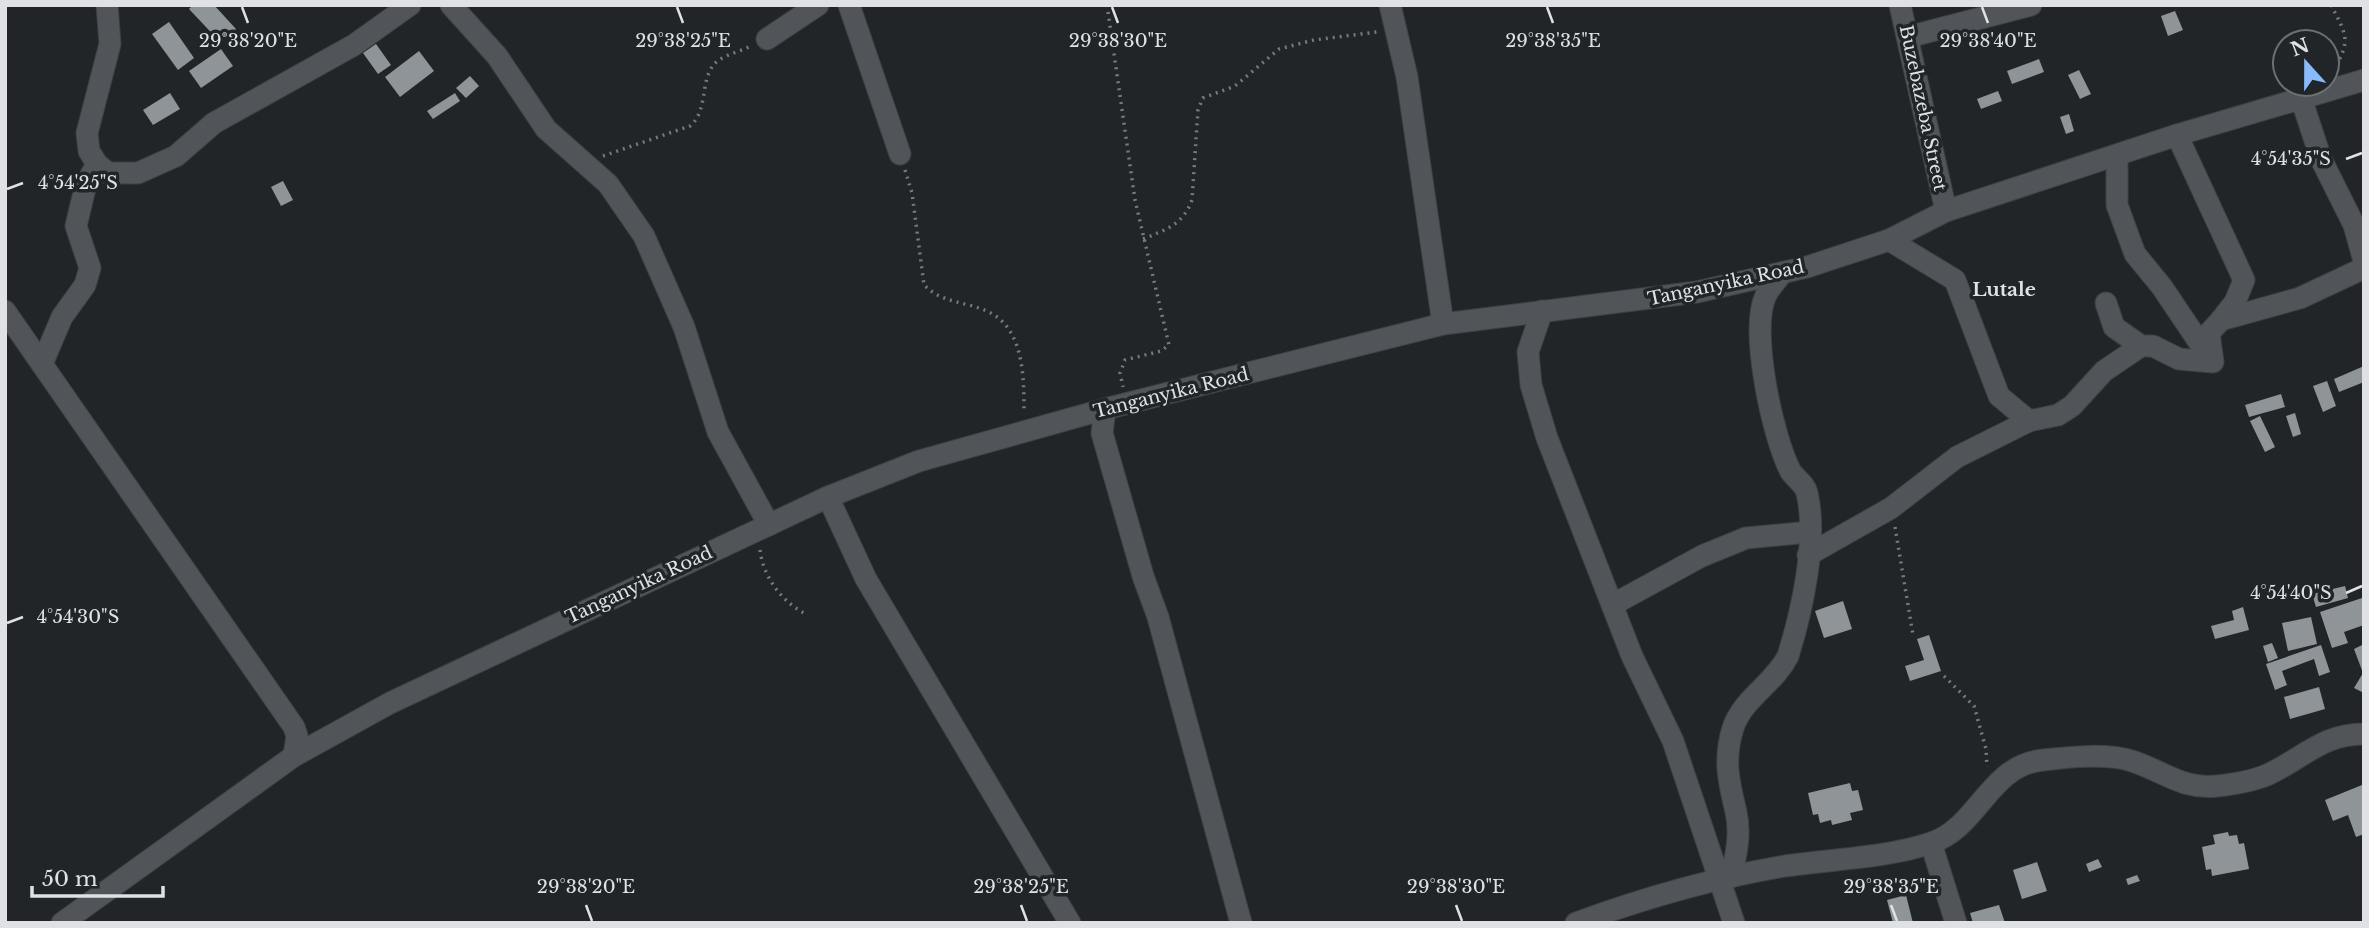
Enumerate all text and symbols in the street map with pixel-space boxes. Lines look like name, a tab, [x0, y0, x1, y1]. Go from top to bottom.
street label: Buzebazeba Street	[1895, 23, 1951, 193]
north arrow	[2271, 28, 2341, 98]
text: 29°38'20"E	[199, 30, 297, 52]
text: 29°38'25"E	[635, 30, 731, 52]
text: 29°38'30"E	[1069, 30, 1167, 52]
text: 29°38'35"E	[1505, 30, 1601, 52]
text: 29°38'40"E	[1939, 30, 2037, 52]
text: N	[2288, 34, 2313, 62]
text: 4°54'35"S	[2251, 148, 2331, 170]
text: 4°54'25"S	[38, 172, 118, 194]
street label: Tanganyika Road	[1646, 256, 1806, 310]
district label: Lutale	[1972, 278, 2036, 301]
street label: Tanganyika Road	[1091, 363, 1251, 423]
street label: Tanganyika Road	[562, 541, 716, 629]
text: 4°54'40"S	[2250, 582, 2332, 604]
text: 4°54'30"S	[37, 606, 119, 628]
scale bar	[32, 855, 163, 899]
text: 50 m	[42, 866, 98, 892]
text: 29°38'20"E	[537, 876, 635, 898]
text: 29°38'25"E	[973, 876, 1069, 898]
text: 29°38'30"E	[1407, 876, 1505, 898]
text: 29°38'35"E	[1843, 876, 1939, 898]

